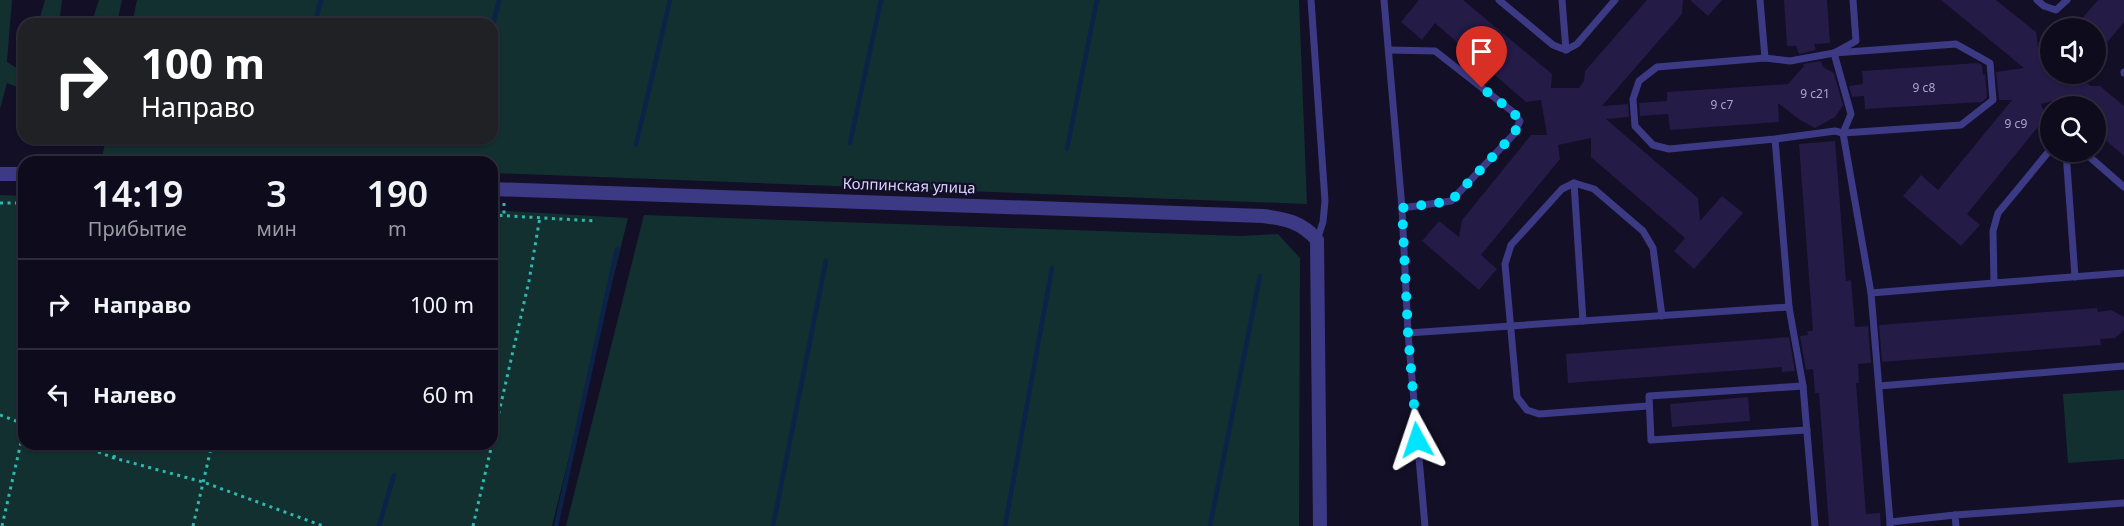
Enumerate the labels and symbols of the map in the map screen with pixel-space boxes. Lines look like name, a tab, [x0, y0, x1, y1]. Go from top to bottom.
pin	[1456, 26, 1507, 88]
house number: 9 с8	[1913, 79, 1936, 96]
house number: 9 с21	[1800, 85, 1830, 102]
house number: 9 с7	[1711, 96, 1734, 113]
house number: 9 с9	[2005, 115, 2028, 132]
street label: Колпинская улица	[842, 173, 976, 197]
position arrow	[1385, 408, 1449, 472]

